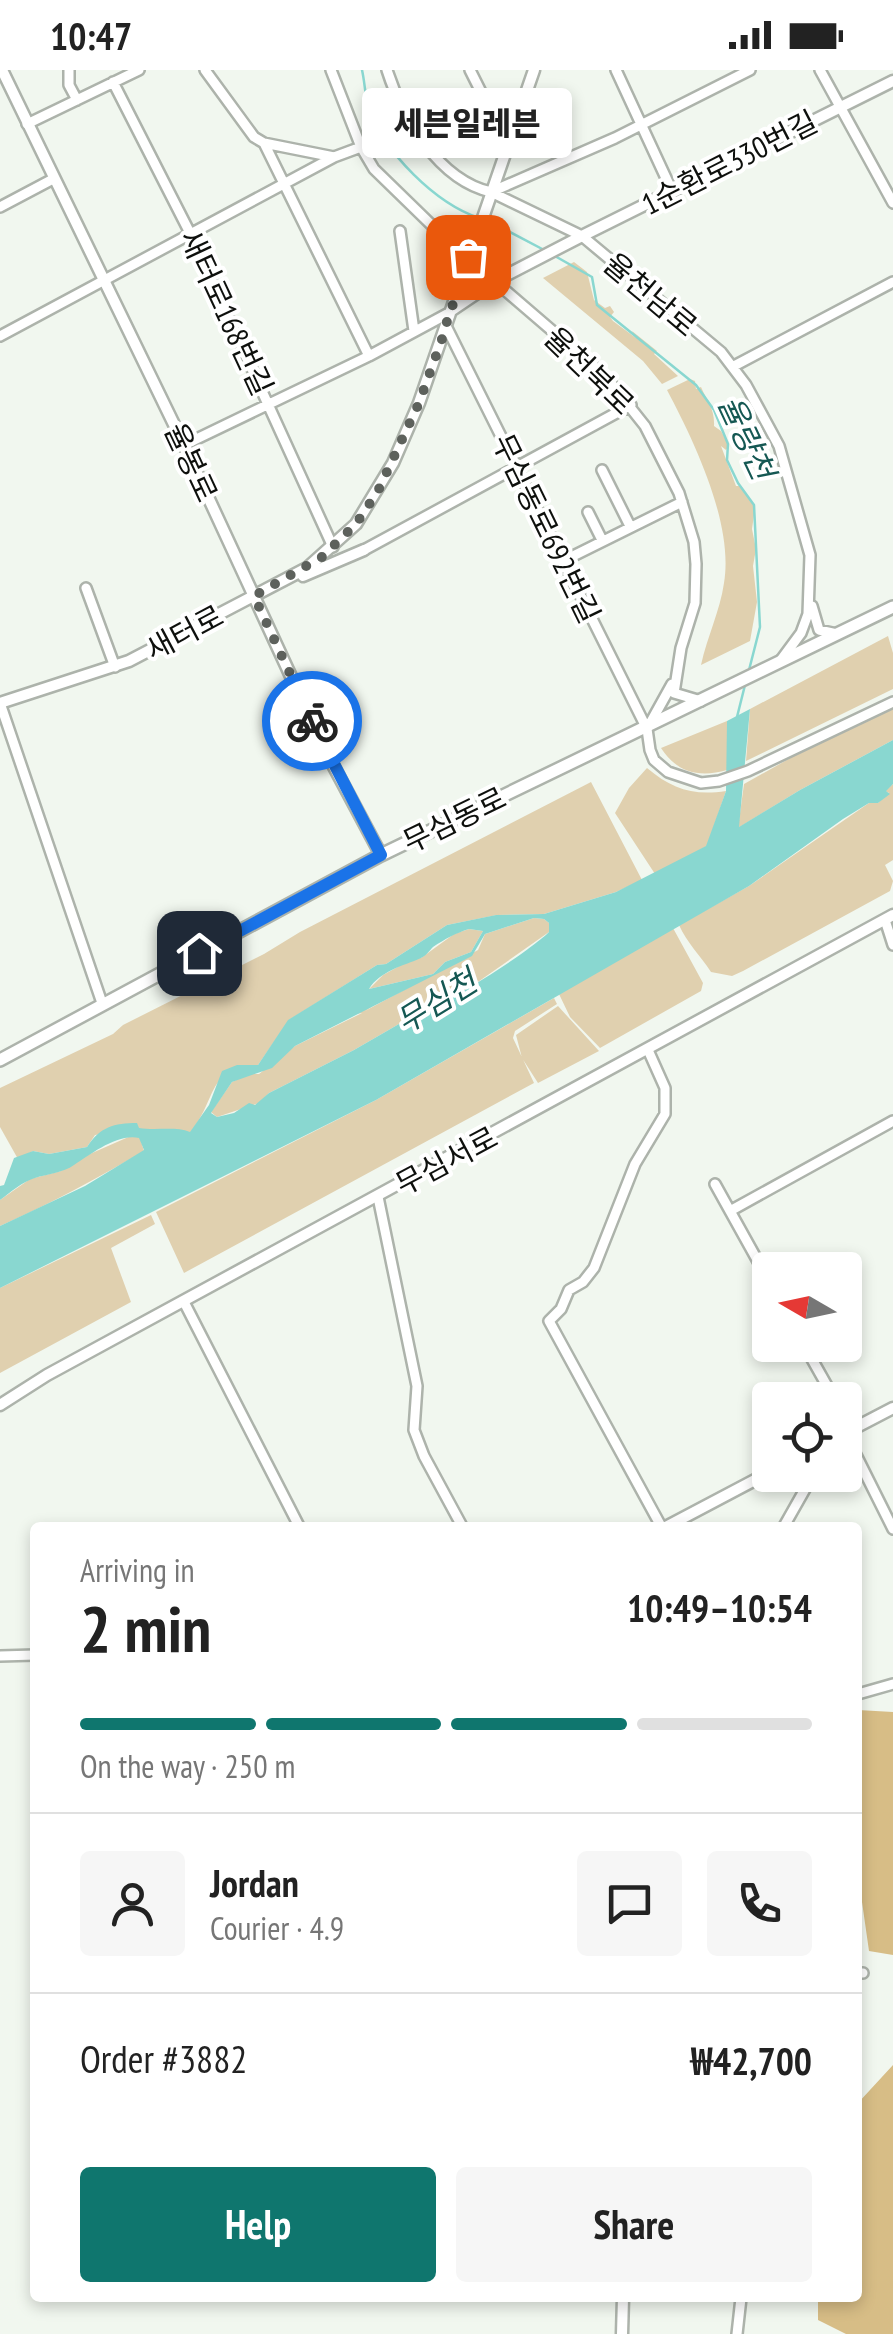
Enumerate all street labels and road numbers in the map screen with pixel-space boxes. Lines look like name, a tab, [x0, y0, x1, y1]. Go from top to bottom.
street label: 1순환로330번길	[635, 101, 823, 223]
street label: 새터로168번길	[172, 223, 282, 401]
street label: 율천남로	[596, 244, 706, 344]
street label: 율천북로	[537, 318, 643, 422]
street label: 율봉로	[157, 416, 227, 508]
street label: 무심동로692번길	[484, 427, 610, 629]
street label: 새터로	[138, 595, 230, 669]
street label: 무심동로	[396, 777, 512, 861]
street label: 무심서로	[388, 1117, 504, 1203]

